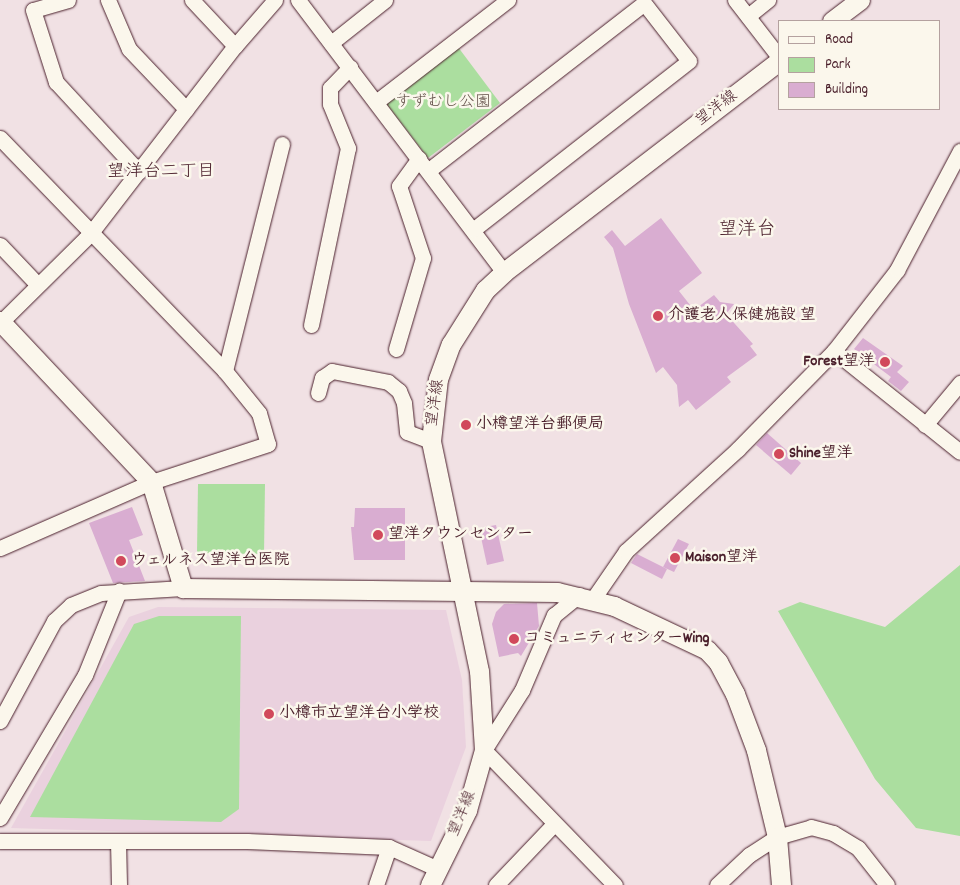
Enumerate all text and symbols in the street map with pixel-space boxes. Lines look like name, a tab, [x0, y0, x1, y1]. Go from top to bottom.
legend	[778, 20, 940, 110]
text: Road	[825, 29, 853, 51]
text: Park	[825, 54, 851, 76]
text: Building	[825, 79, 868, 101]
street label: 望洋線	[692, 87, 742, 131]
park label: すずむし公園	[395, 93, 491, 113]
district label: 望洋台二丁目	[107, 162, 215, 184]
district label: 望洋台	[719, 220, 775, 242]
place label: 介護老人保健施設 望	[668, 306, 816, 326]
marker: 介護老人保健施設 望	[652, 310, 664, 322]
place label: Forest望洋	[803, 352, 875, 372]
marker: Forest望洋	[879, 356, 891, 368]
street label: 望洋線	[423, 378, 449, 428]
place label: 小樽望洋台郵便局	[476, 415, 604, 435]
marker: 小樽望洋台郵便局	[460, 419, 472, 431]
place label: Shine望洋	[789, 444, 853, 464]
marker: Shine望洋	[773, 448, 785, 460]
place label: 望洋タウンセンター	[388, 525, 532, 545]
marker: 望洋タウンセンター	[372, 529, 384, 541]
place label: Maison望洋	[685, 548, 758, 568]
place label: ウェルネス望洋台医院	[131, 551, 291, 571]
marker: Maison望洋	[669, 552, 681, 564]
marker: ウェルネス望洋台医院	[115, 555, 127, 567]
place label: コミュニティセンターWing	[524, 629, 711, 649]
marker: コミュニティセンターWing	[508, 633, 520, 645]
place label: 小樽市立望洋台小学校	[279, 704, 439, 724]
marker: 小樽市立望洋台小学校	[263, 708, 275, 720]
street label: 望洋線	[445, 788, 481, 840]

